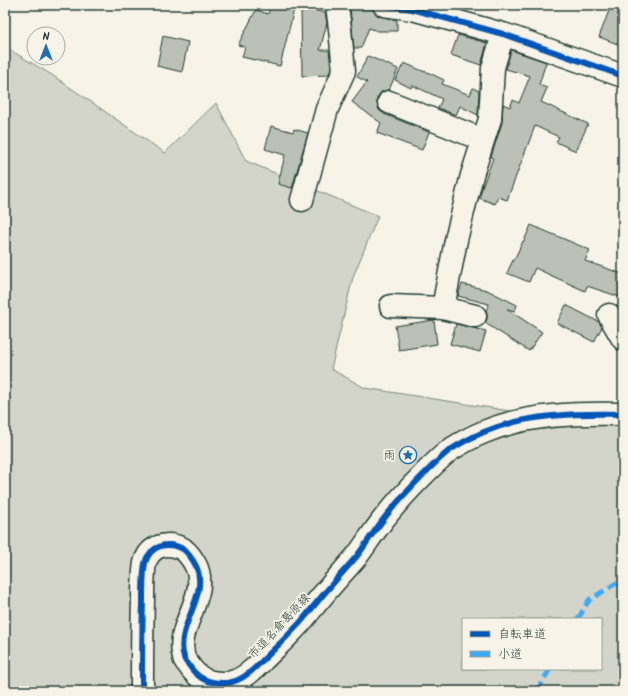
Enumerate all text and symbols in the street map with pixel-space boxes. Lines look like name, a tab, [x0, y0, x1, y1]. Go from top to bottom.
north arrow	[26, 26, 66, 66]
text: N	[43, 28, 50, 46]
place icon: 雨	[398, 445, 418, 465]
place label: 雨	[383, 446, 395, 465]
street label: 市道名倉葛原線	[244, 589, 315, 664]
legend	[462, 618, 602, 670]
text: 自転車道	[498, 625, 546, 644]
text: 小道	[498, 645, 522, 664]

